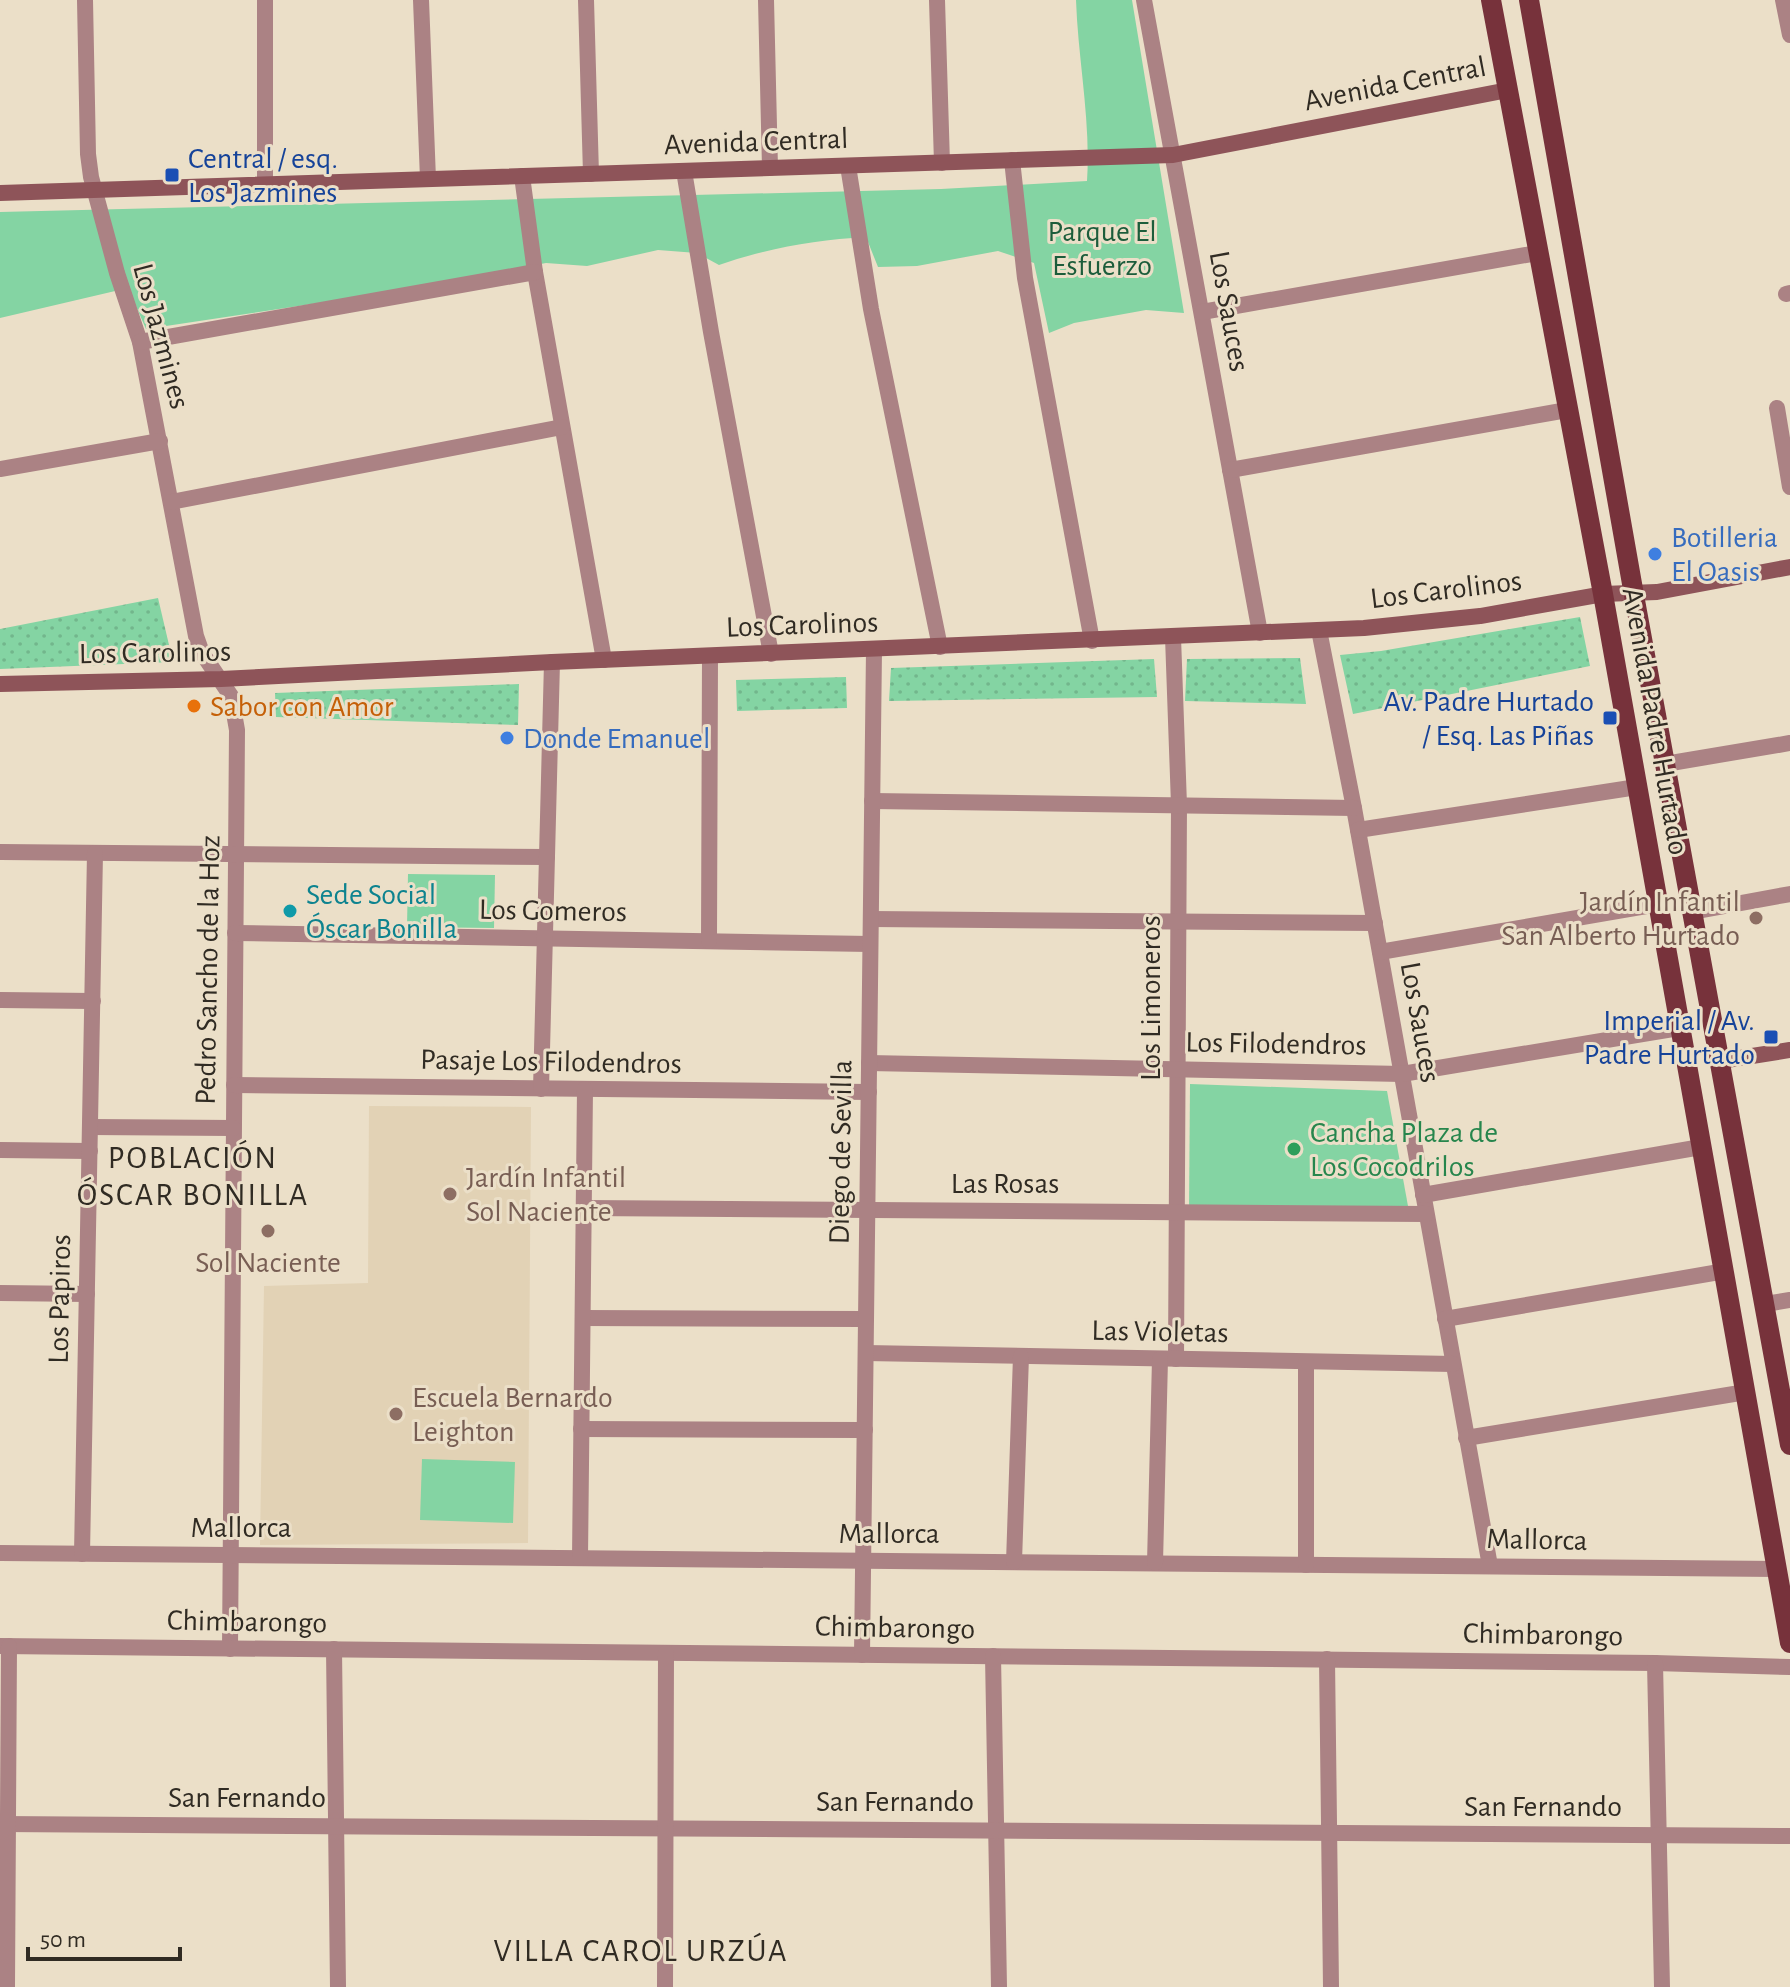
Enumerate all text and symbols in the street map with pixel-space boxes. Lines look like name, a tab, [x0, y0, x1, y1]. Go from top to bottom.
street label: Avenida Central	[1302, 52, 1489, 116]
street label: Avenida Central	[663, 124, 849, 160]
place label: Central / esq. Los Jazmines	[188, 144, 338, 208]
marker: Central / esq. Los Jazmines	[163, 166, 181, 184]
park label: Parque El Esfuerzo	[1047, 217, 1157, 281]
street label: Los Sauces	[1204, 248, 1254, 374]
street label: Los Jazmines	[127, 260, 195, 412]
place label: Botilleria El Oasis	[1671, 523, 1778, 587]
marker: Botilleria El Oasis	[1646, 545, 1664, 563]
street label: Los Carolinos	[1369, 566, 1524, 614]
street label: Avenida Padre Hurtado	[1617, 585, 1693, 857]
street label: Los Carolinos	[725, 607, 879, 643]
street label: Los Carolinos	[79, 637, 231, 669]
place label: Av. Padre Hurtado / Esq. Las Piñas	[1384, 687, 1594, 751]
place label: Sabor con Amor	[210, 692, 394, 722]
marker: Sabor con Amor	[185, 697, 203, 715]
marker: Av. Padre Hurtado / Esq. Las Piñas	[1601, 709, 1619, 727]
place label: Donde Emanuel	[523, 724, 710, 754]
marker: Donde Emanuel	[498, 729, 516, 747]
street label: Pedro Sancho de la Hoz	[191, 835, 225, 1105]
place label: Sede Social Óscar Bonilla	[306, 880, 457, 944]
place label: Jardín Infantil San Alberto Hurtado	[1501, 887, 1740, 951]
street label: Los Gomeros	[479, 895, 627, 927]
marker: Sede Social Óscar Bonilla	[281, 902, 299, 920]
marker: Jardín Infantil San Alberto Hurtado	[1747, 909, 1765, 927]
street label: Los Limoneros	[1136, 915, 1166, 1081]
street label: Los Sauces	[1395, 959, 1445, 1085]
place label: Imperial / Av. Padre Hurtado	[1584, 1006, 1755, 1070]
street label: Los Filodendros	[1185, 1027, 1367, 1061]
marker: Imperial / Av. Padre Hurtado	[1762, 1028, 1780, 1046]
street label: Pasaje Los Filodendros	[420, 1045, 682, 1079]
street label: Diego de Sevilla	[824, 1059, 858, 1245]
place label: Cancha Plaza de Los Cocodrilos	[1310, 1118, 1498, 1182]
district label: POBLACIÓN ÓSCAR BONILLA	[77, 1140, 309, 1211]
marker: Cancha Plaza de Los Cocodrilos	[1285, 1140, 1303, 1158]
place label: Jardín Infantil Sol Naciente	[466, 1163, 626, 1227]
street label: Las Rosas	[951, 1169, 1059, 1199]
marker: Jardín Infantil Sol Naciente	[441, 1185, 459, 1203]
marker: Sol Naciente	[259, 1222, 277, 1240]
street label: Los Papiros	[44, 1234, 76, 1364]
place label: Sol Naciente	[195, 1248, 341, 1278]
street label: Las Violetas	[1091, 1316, 1229, 1348]
place label: Escuela Bernardo Leighton	[412, 1383, 613, 1447]
marker: Escuela Bernardo Leighton	[387, 1405, 405, 1423]
street label: Mallorca	[190, 1513, 292, 1543]
street label: Mallorca	[838, 1519, 940, 1549]
street label: Mallorca	[1486, 1524, 1588, 1556]
street label: Chimbarongo	[167, 1606, 327, 1638]
street label: Chimbarongo	[815, 1612, 975, 1644]
street label: Chimbarongo	[1463, 1619, 1623, 1651]
street label: San Fernando	[168, 1783, 326, 1813]
street label: San Fernando	[816, 1787, 974, 1817]
street label: San Fernando	[1464, 1792, 1622, 1822]
scale bar	[28, 1911, 180, 1961]
text: 50 m	[40, 1928, 86, 1952]
district label: VILLA CAROL URZÚA	[493, 1932, 789, 1967]

